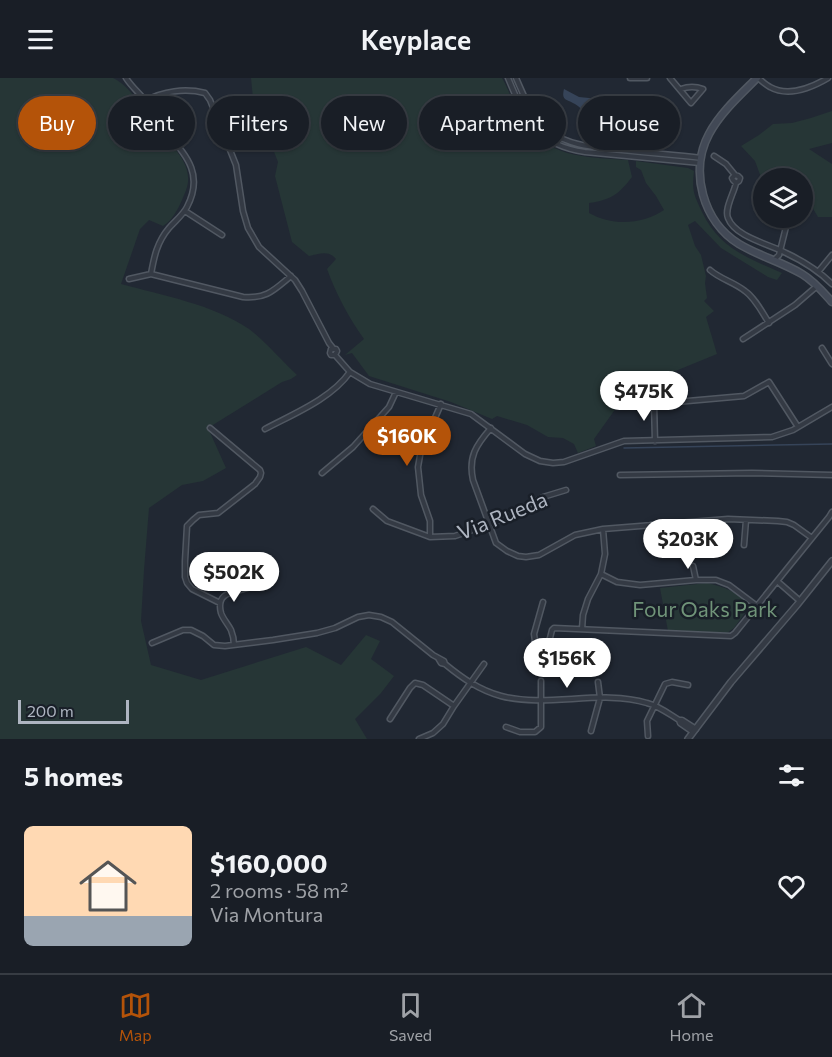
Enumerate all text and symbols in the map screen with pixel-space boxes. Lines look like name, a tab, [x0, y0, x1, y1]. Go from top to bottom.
icon: menu	[24, 23, 57, 56]
text: Keyplace	[361, 23, 471, 56]
icon: search	[775, 23, 808, 56]
chip: Buy	[18, 96, 96, 150]
chip: Rent	[108, 96, 195, 150]
chip: Filters	[207, 96, 309, 150]
chip: New	[321, 96, 407, 150]
chip: Apartment	[419, 96, 566, 150]
chip: House	[578, 96, 680, 150]
map controls	[753, 168, 813, 228]
button: layers	[753, 168, 813, 228]
pin: $475K	[602, 371, 686, 422]
text: $475K	[614, 378, 674, 402]
pin: $160K	[365, 416, 449, 467]
text: $160K	[377, 423, 437, 447]
street label: Via Rueda	[453, 486, 551, 544]
pin: $203K	[646, 519, 730, 570]
text: $203K	[657, 526, 719, 550]
pin: $502K	[192, 552, 276, 603]
text: $502K	[203, 559, 265, 583]
park label: Four Oaks Park	[632, 596, 778, 621]
pin: $156K	[525, 638, 609, 689]
text: $156K	[538, 645, 596, 669]
scale bar	[18, 697, 129, 724]
text: 200 m	[27, 701, 74, 720]
icon: filters	[775, 759, 808, 792]
text: 5 homes	[24, 760, 123, 791]
text: $160,000	[210, 847, 328, 878]
icon: home	[72, 850, 144, 922]
icon: heart	[775, 870, 808, 903]
text: 2 rooms · 58 m²	[210, 878, 348, 902]
text: Via Montura	[210, 902, 323, 926]
tab: Map	[119, 989, 152, 1044]
tab: Saved	[389, 989, 432, 1044]
tab: Home	[669, 989, 713, 1044]

